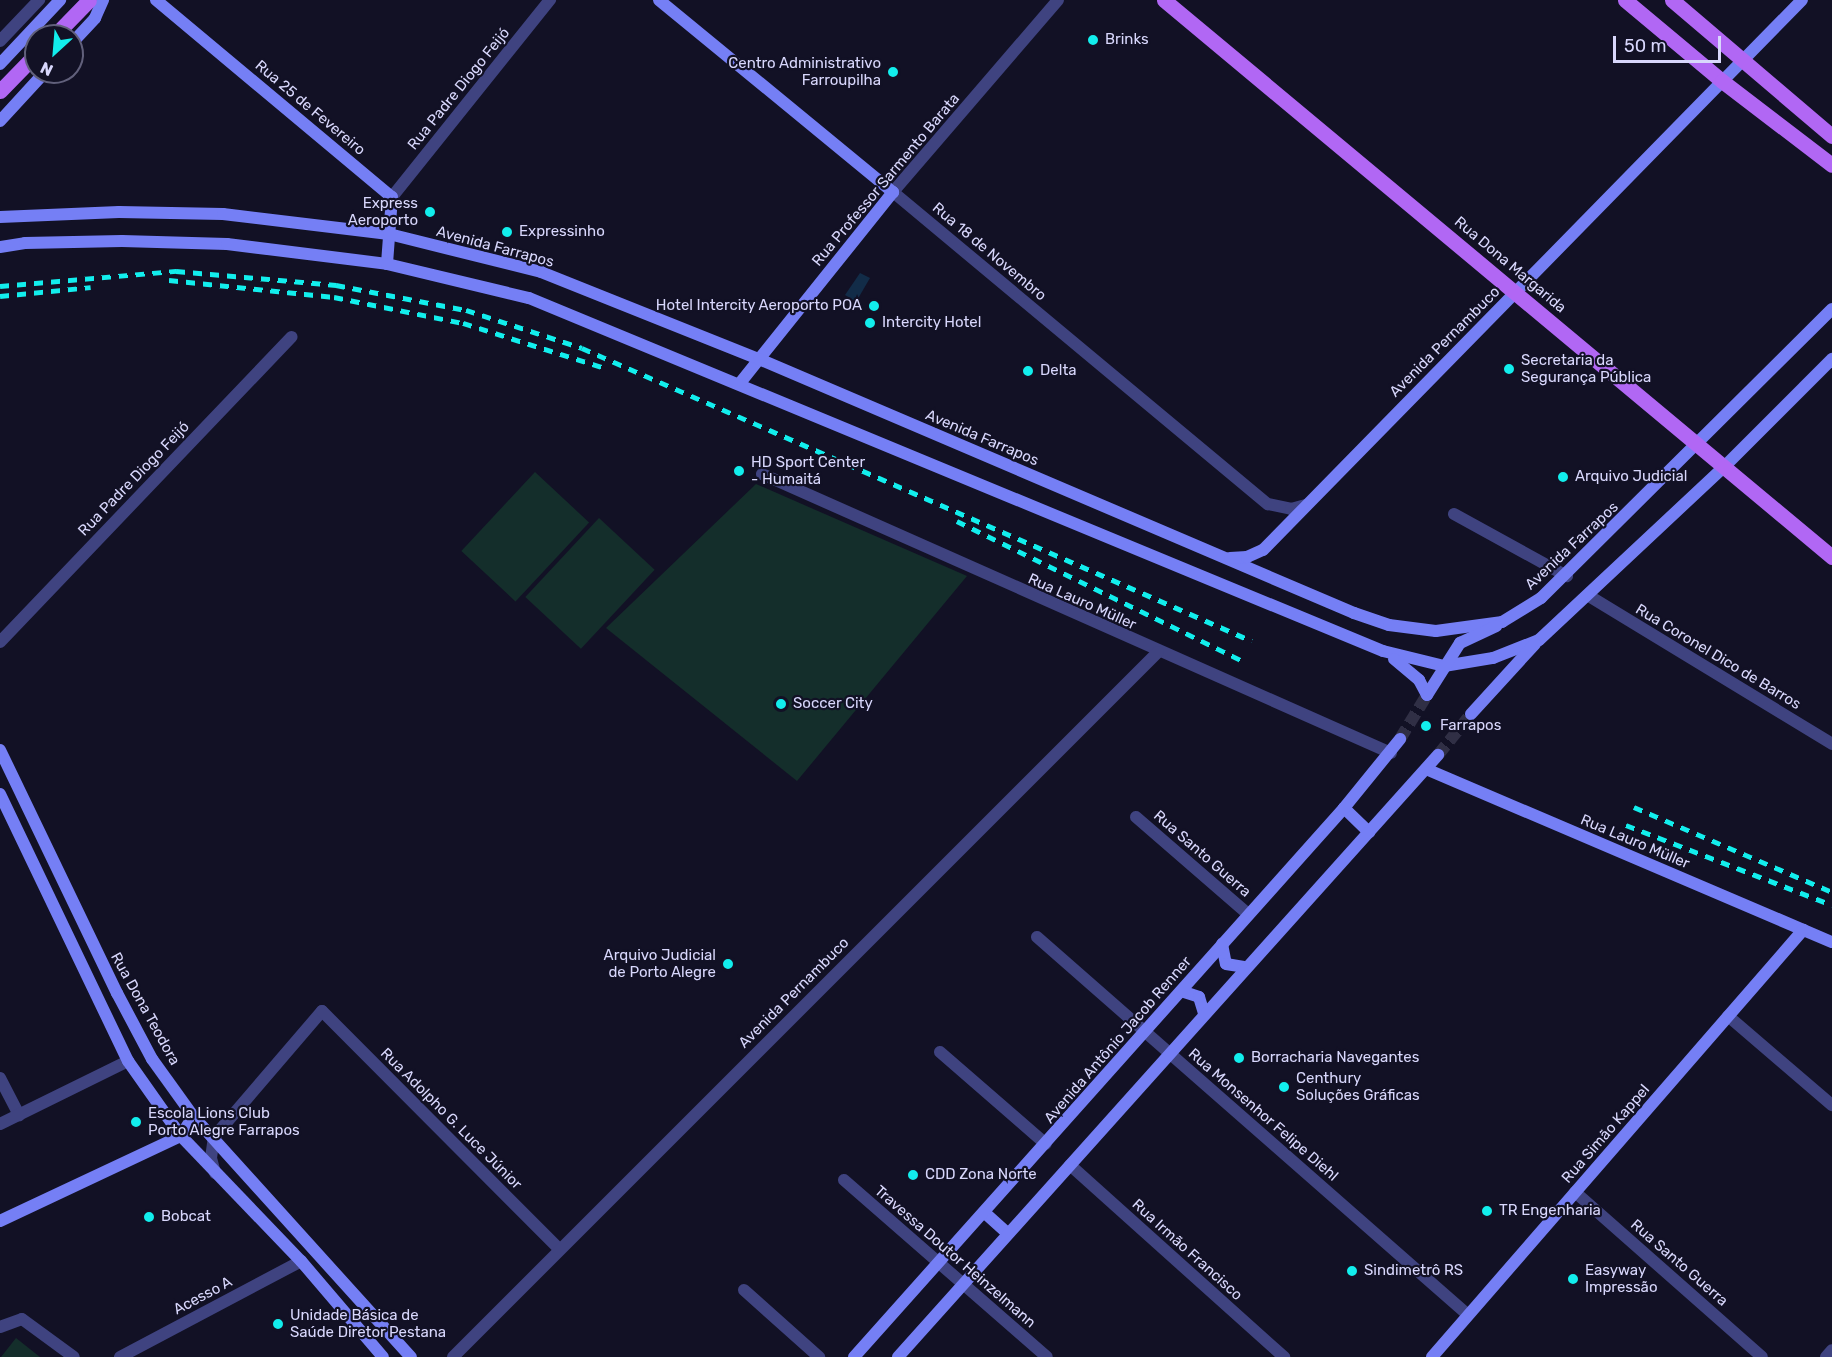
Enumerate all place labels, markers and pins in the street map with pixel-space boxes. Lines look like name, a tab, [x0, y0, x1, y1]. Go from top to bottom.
place label: Brinks	[1105, 31, 1149, 49]
marker: Brinks	[1086, 33, 1100, 47]
place label: Centro Administrativo Farroupilha	[728, 54, 881, 89]
marker: Centro Administrativo Farroupilha	[886, 65, 900, 79]
place label: Express Aeroporto	[348, 194, 418, 229]
marker: Express Aeroporto	[423, 205, 437, 219]
place label: Expressinho	[519, 223, 605, 241]
marker: Expressinho	[500, 225, 514, 239]
place label: Hotel Intercity Aeroporto POA	[655, 297, 862, 315]
marker: Hotel Intercity Aeroporto POA	[867, 299, 881, 313]
place label: Intercity Hotel	[882, 314, 982, 332]
marker: Intercity Hotel	[863, 316, 877, 330]
place label: Secretaria da Segurança Pública	[1521, 351, 1651, 386]
place label: Delta	[1040, 362, 1077, 380]
marker: Secretaria da Segurança Pública	[1502, 362, 1516, 376]
marker: Delta	[1021, 364, 1035, 378]
place label: HD Sport Center - Humaitá	[751, 453, 865, 488]
marker: HD Sport Center - Humaitá	[732, 464, 746, 478]
place label: Arquivo Judicial	[1575, 468, 1687, 486]
marker: Arquivo Judicial	[1556, 470, 1570, 484]
place label: Soccer City	[793, 695, 873, 713]
marker: Soccer City	[774, 697, 788, 711]
marker: Farrapos	[1417, 717, 1435, 735]
place label: Farrapos	[1440, 717, 1501, 735]
place label: Arquivo Judicial de Porto Alegre	[604, 946, 716, 981]
marker: Arquivo Judicial de Porto Alegre	[721, 957, 735, 971]
place label: Borracharia Navegantes	[1251, 1049, 1419, 1067]
marker: Borracharia Navegantes	[1232, 1051, 1246, 1065]
place label: Centhury Soluções Gráficas	[1296, 1069, 1420, 1104]
marker: Centhury Soluções Gráficas	[1277, 1080, 1291, 1094]
place label: Escola Lions Club Porto Alegre Farrapos	[148, 1104, 300, 1139]
marker: Escola Lions Club Porto Alegre Farrapos	[129, 1115, 143, 1129]
place label: CDD Zona Norte	[925, 1166, 1037, 1184]
marker: CDD Zona Norte	[906, 1168, 920, 1182]
place label: TR Engenharia	[1499, 1202, 1601, 1220]
marker: TR Engenharia	[1480, 1204, 1494, 1218]
place label: Bobcat	[161, 1208, 211, 1226]
marker: Bobcat	[142, 1210, 156, 1224]
place label: Easyway Impressão	[1585, 1261, 1658, 1296]
place label: Sindimetrô RS	[1364, 1262, 1463, 1280]
marker: Sindimetrô RS	[1345, 1264, 1359, 1278]
marker: Easyway Impressão	[1566, 1272, 1580, 1286]
place label: Unidade Básica de Saúde Diretor Pestana	[290, 1306, 446, 1341]
marker: Unidade Básica de Saúde Diretor Pestana	[271, 1317, 285, 1331]

